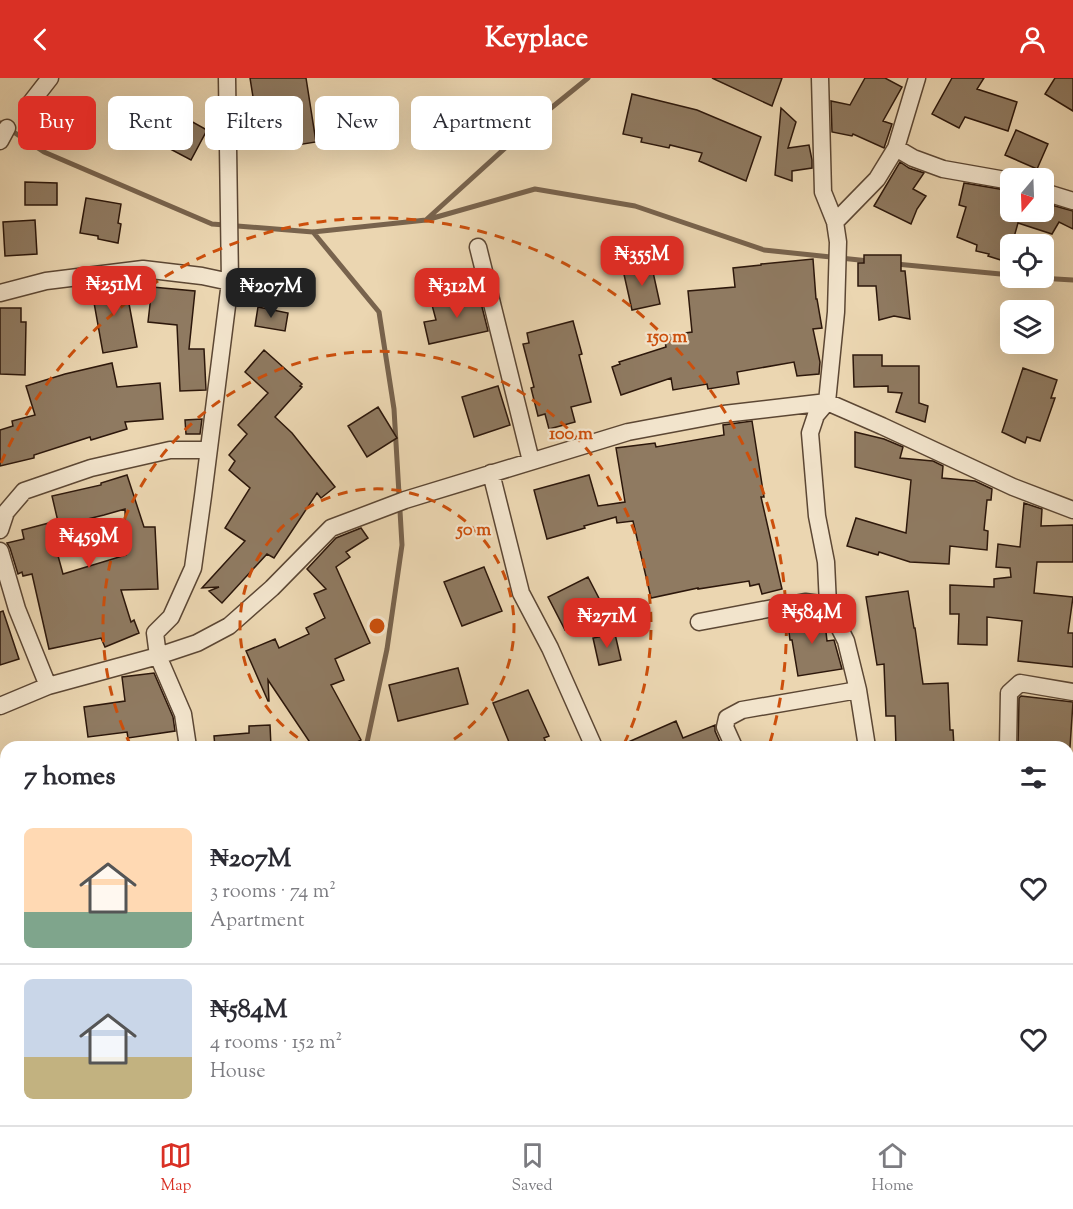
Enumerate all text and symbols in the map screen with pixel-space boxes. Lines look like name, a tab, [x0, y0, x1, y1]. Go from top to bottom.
text: Keyplace	[485, 20, 588, 59]
icon: back	[24, 23, 57, 56]
icon: person	[1016, 23, 1049, 56]
chip: Buy	[18, 96, 96, 150]
chip: Rent	[108, 96, 193, 150]
chip: Filters	[205, 96, 303, 150]
chip: New	[315, 96, 399, 150]
chip: Apartment	[411, 96, 552, 150]
north arrow	[1000, 168, 1054, 222]
map controls	[1000, 168, 1054, 354]
button: locate	[1000, 234, 1054, 288]
pin: ₦355M	[600, 236, 684, 287]
text: ₦355M	[615, 241, 669, 270]
pin: ₦251M	[72, 266, 156, 317]
pin: ₦207M	[229, 268, 313, 319]
pin: ₦312M	[415, 268, 499, 319]
text: ₦251M	[86, 271, 142, 300]
text: ₦207M	[240, 273, 302, 302]
text: ₦312M	[428, 273, 486, 302]
button: layers	[1000, 300, 1054, 354]
text: 150 m	[647, 325, 687, 351]
text: 100 m	[549, 422, 593, 448]
pin: ₦459M	[47, 518, 131, 569]
text: 50 m	[455, 518, 491, 544]
text: ₦459M	[59, 523, 119, 552]
pin: ₦584M	[770, 594, 854, 645]
pin: ₦271M	[565, 598, 649, 649]
text: ₦584M	[782, 599, 842, 628]
text: ₦271M	[577, 603, 637, 632]
centre of rings	[367, 616, 387, 636]
text: 7 homes	[24, 759, 115, 796]
icon: filters	[1017, 761, 1050, 794]
text: ₦207M	[210, 841, 291, 878]
icon: home	[72, 852, 144, 924]
icon: heart	[1017, 872, 1050, 905]
text: 3 rooms · 74 m²	[210, 878, 336, 907]
text: Apartment	[210, 907, 305, 936]
text: ₦584M	[210, 992, 287, 1029]
icon: home	[72, 1003, 144, 1075]
icon: heart	[1017, 1023, 1050, 1056]
text: 4 rooms · 152 m²	[210, 1029, 342, 1058]
text: House	[210, 1058, 265, 1087]
tab: Map	[159, 1139, 192, 1198]
tab: Saved	[511, 1139, 553, 1198]
tab: Home	[872, 1139, 913, 1198]

